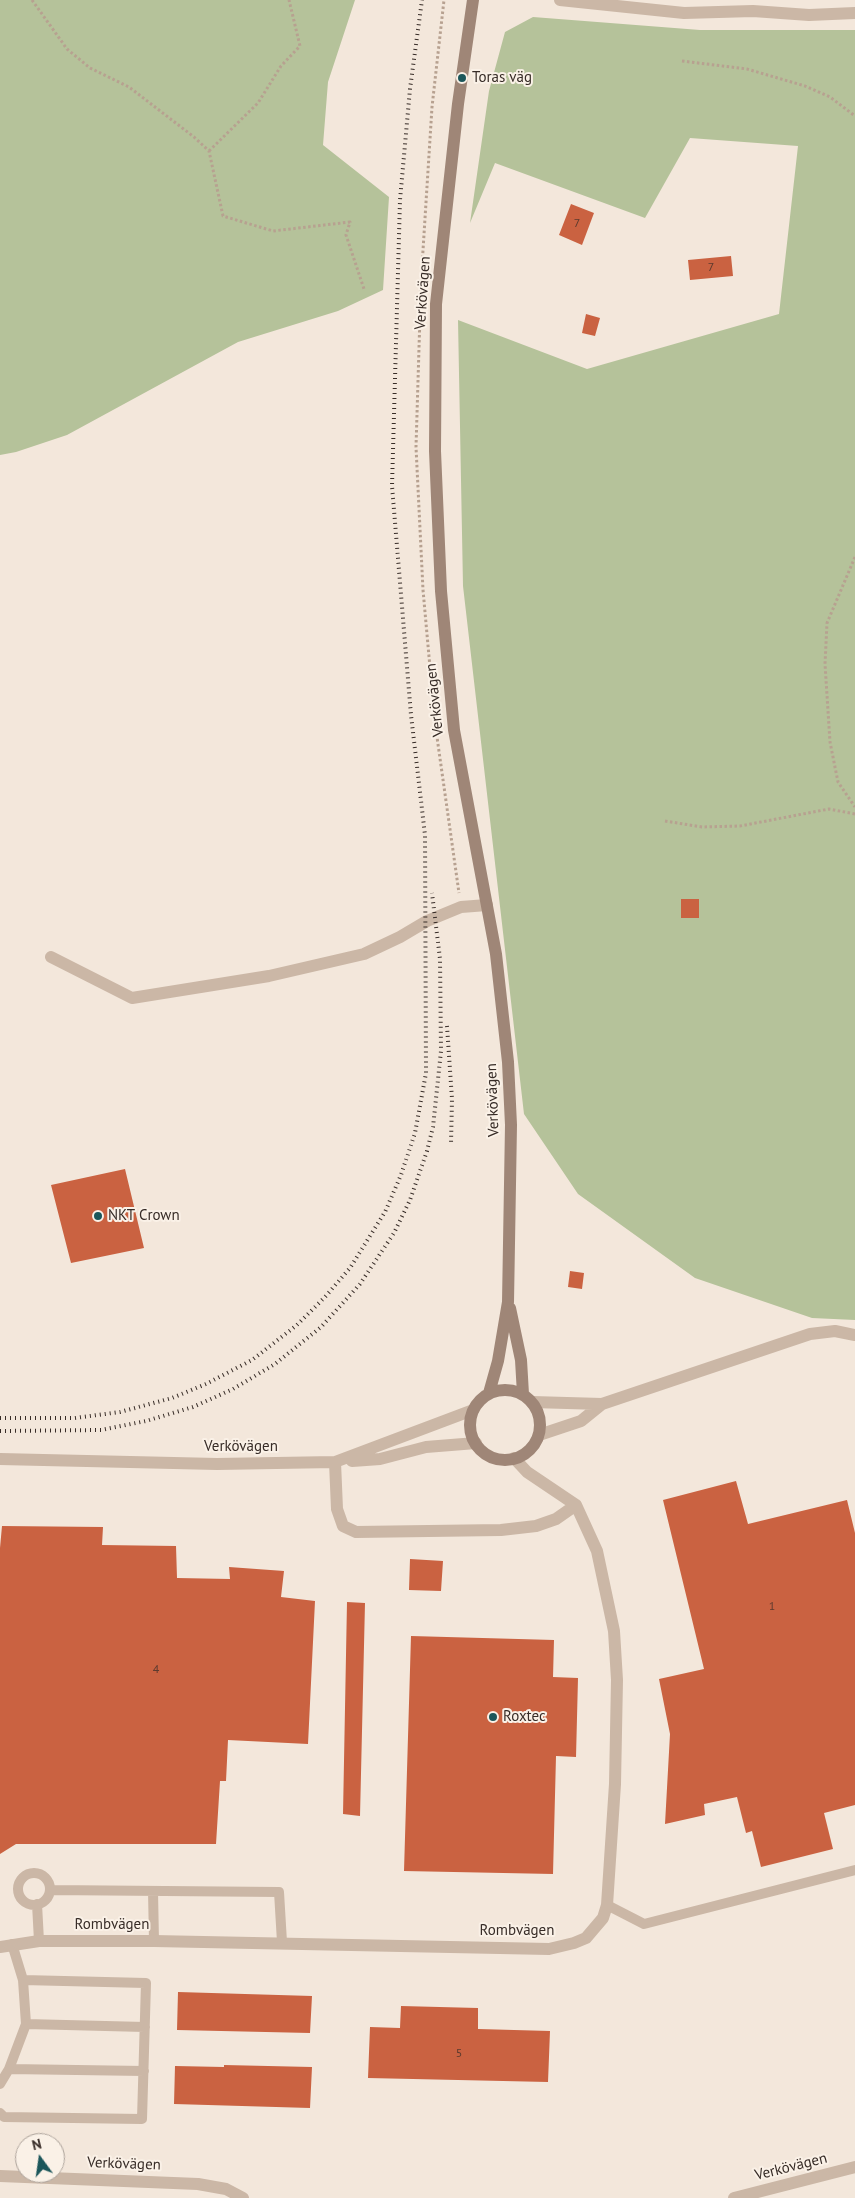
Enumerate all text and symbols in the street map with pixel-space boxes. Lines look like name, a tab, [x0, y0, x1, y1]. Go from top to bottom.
place label: Toras väg	[472, 69, 532, 87]
marker: Toras väg	[456, 72, 468, 84]
house number: 7	[574, 217, 580, 231]
street label: Verkövägen	[411, 256, 435, 330]
house number: 7	[708, 261, 714, 275]
street label: Verkövägen	[422, 662, 448, 738]
street label: Verkövägen	[483, 1063, 503, 1137]
place label: NKT Crown	[108, 1207, 180, 1225]
marker: NKT Crown	[92, 1210, 104, 1222]
street label: Verkövägen	[204, 1438, 278, 1456]
house number: 1	[769, 1600, 775, 1614]
house number: 4	[153, 1663, 159, 1677]
place label: Roxtec	[503, 1708, 546, 1726]
marker: Roxtec	[487, 1711, 499, 1723]
street label: Rombvägen	[75, 1916, 149, 1934]
street label: Rombvägen	[480, 1922, 554, 1940]
house number: 5	[456, 2047, 462, 2061]
north arrow	[15, 2133, 65, 2183]
text: N	[30, 2135, 43, 2154]
street label: Verkövägen	[753, 2149, 829, 2185]
street label: Verkövägen	[87, 2154, 161, 2174]

